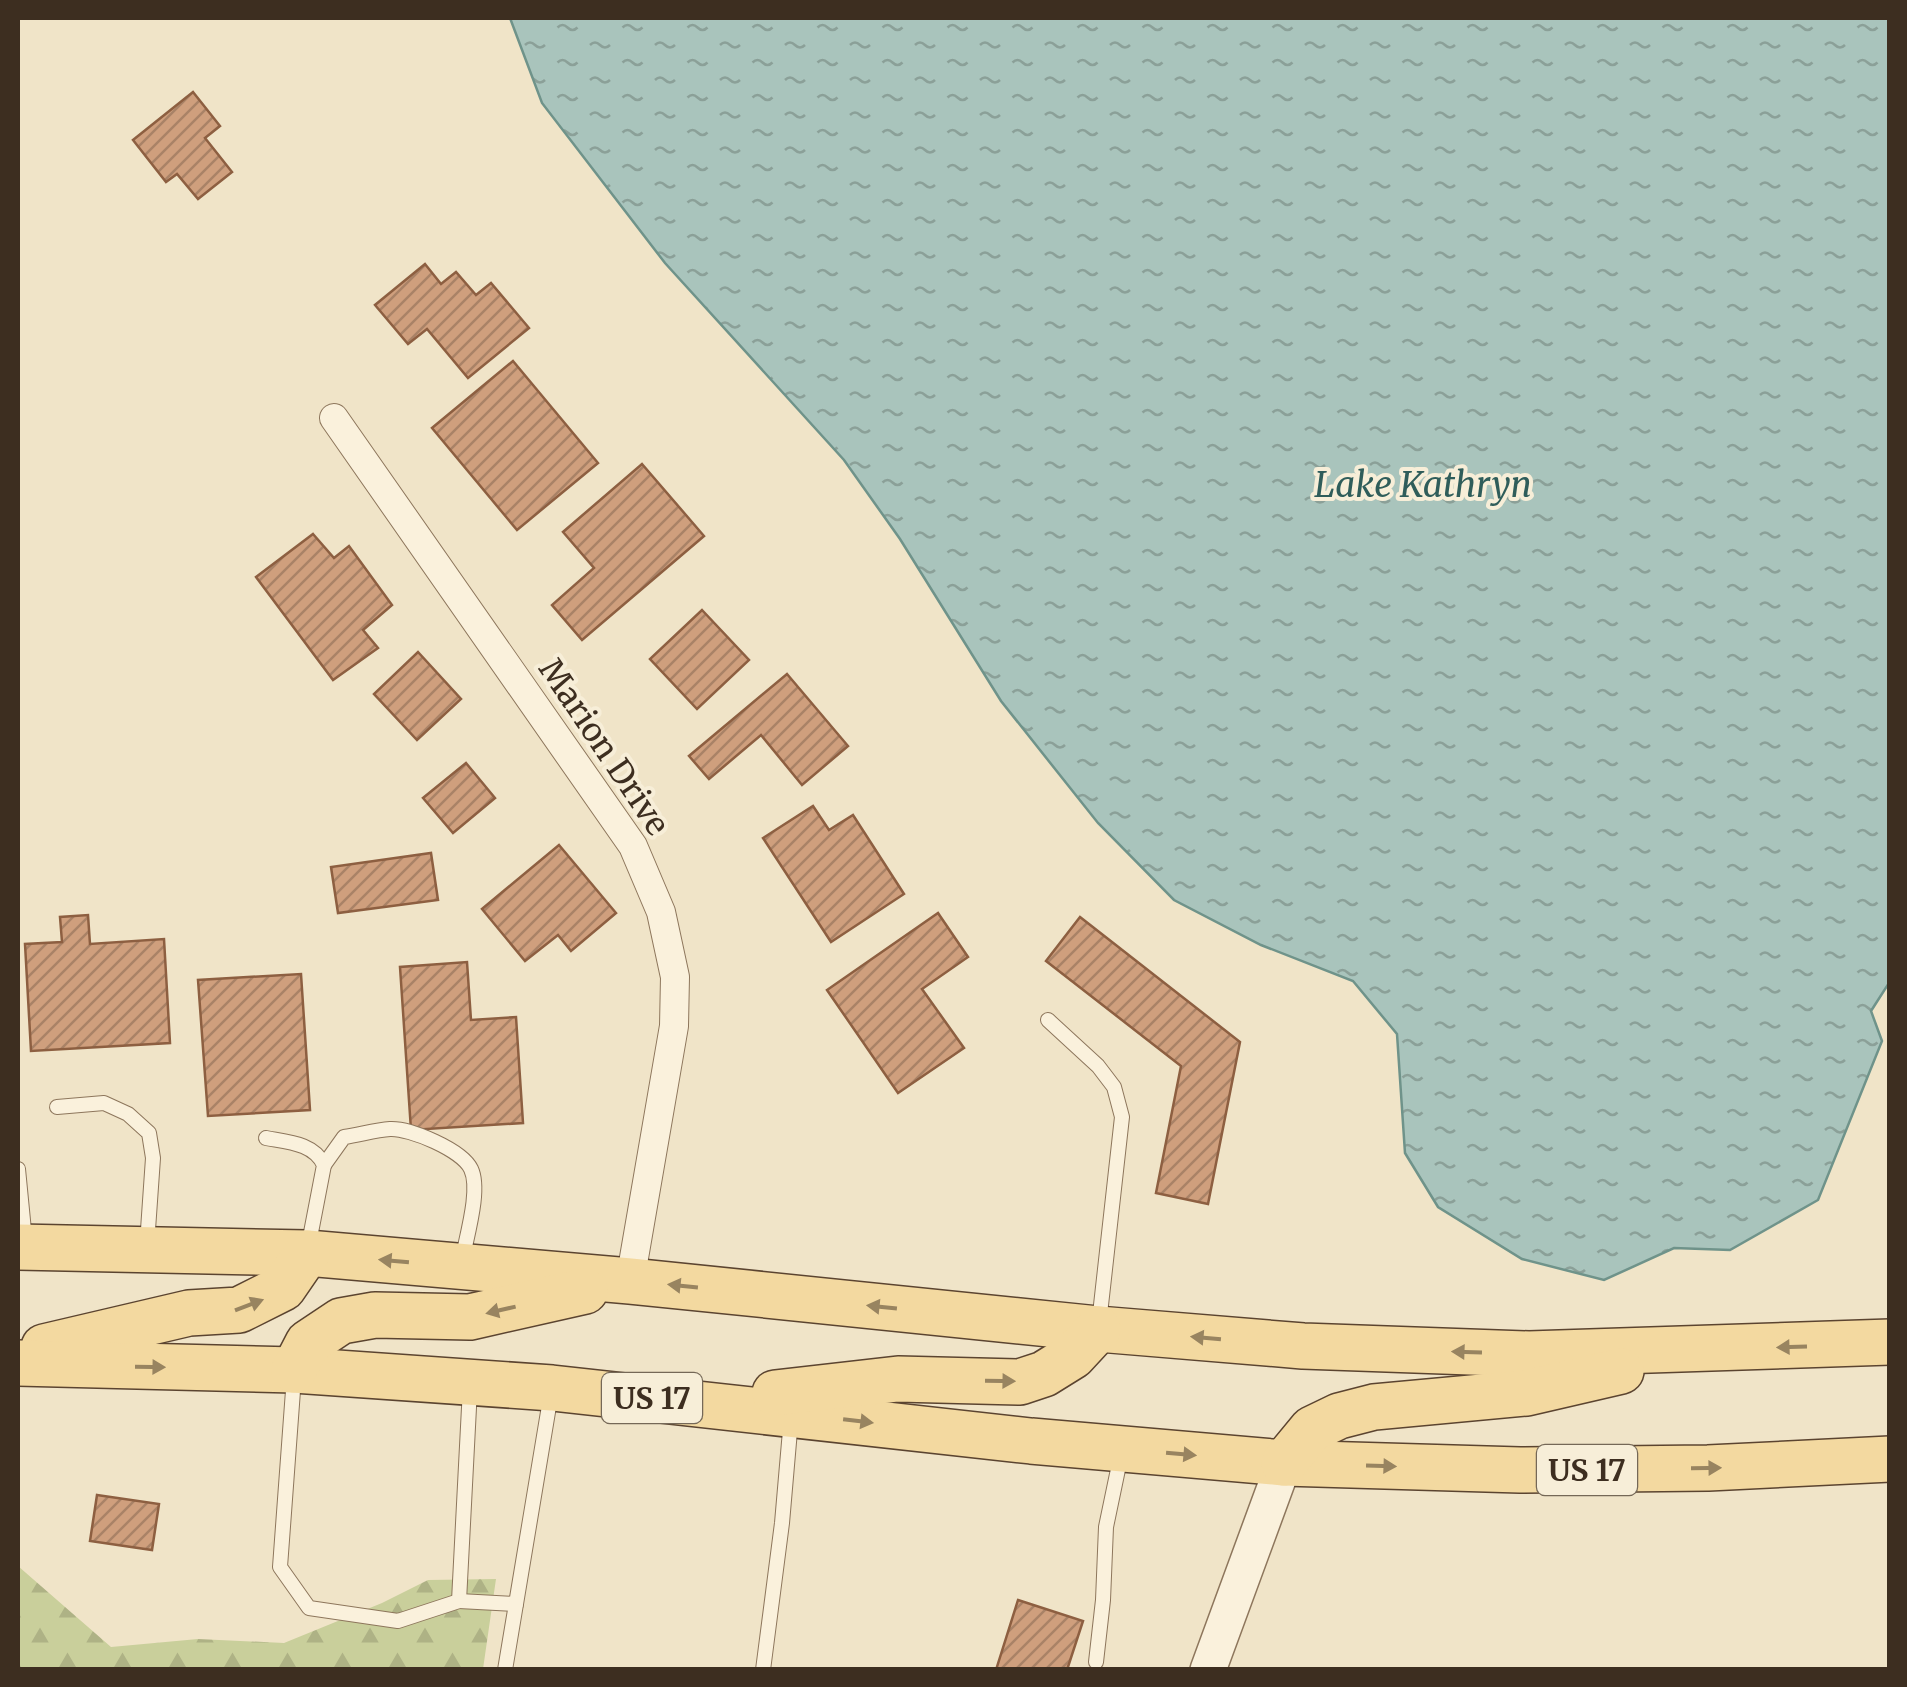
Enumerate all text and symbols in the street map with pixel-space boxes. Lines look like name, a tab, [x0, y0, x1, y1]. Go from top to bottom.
water label: Lake Kathryn	[1314, 463, 1532, 507]
street label: Marion Drive	[530, 651, 678, 843]
one-way arrow	[377, 1252, 409, 1268]
one-way arrow	[666, 1278, 698, 1294]
one-way arrow	[234, 1296, 264, 1312]
one-way arrow	[866, 1299, 898, 1315]
one-way arrow	[485, 1303, 516, 1318]
one-way arrow	[1190, 1330, 1221, 1346]
one-way arrow	[1776, 1339, 1808, 1355]
one-way arrow	[1451, 1343, 1483, 1359]
one-way arrow	[134, 1359, 166, 1375]
road number: US 17	[602, 1373, 702, 1423]
one-way arrow	[984, 1374, 1016, 1390]
one-way arrow	[842, 1413, 874, 1429]
road number: US 17	[1537, 1445, 1637, 1495]
one-way arrow	[1165, 1447, 1197, 1463]
one-way arrow	[1366, 1459, 1398, 1475]
one-way arrow	[1691, 1459, 1723, 1475]

